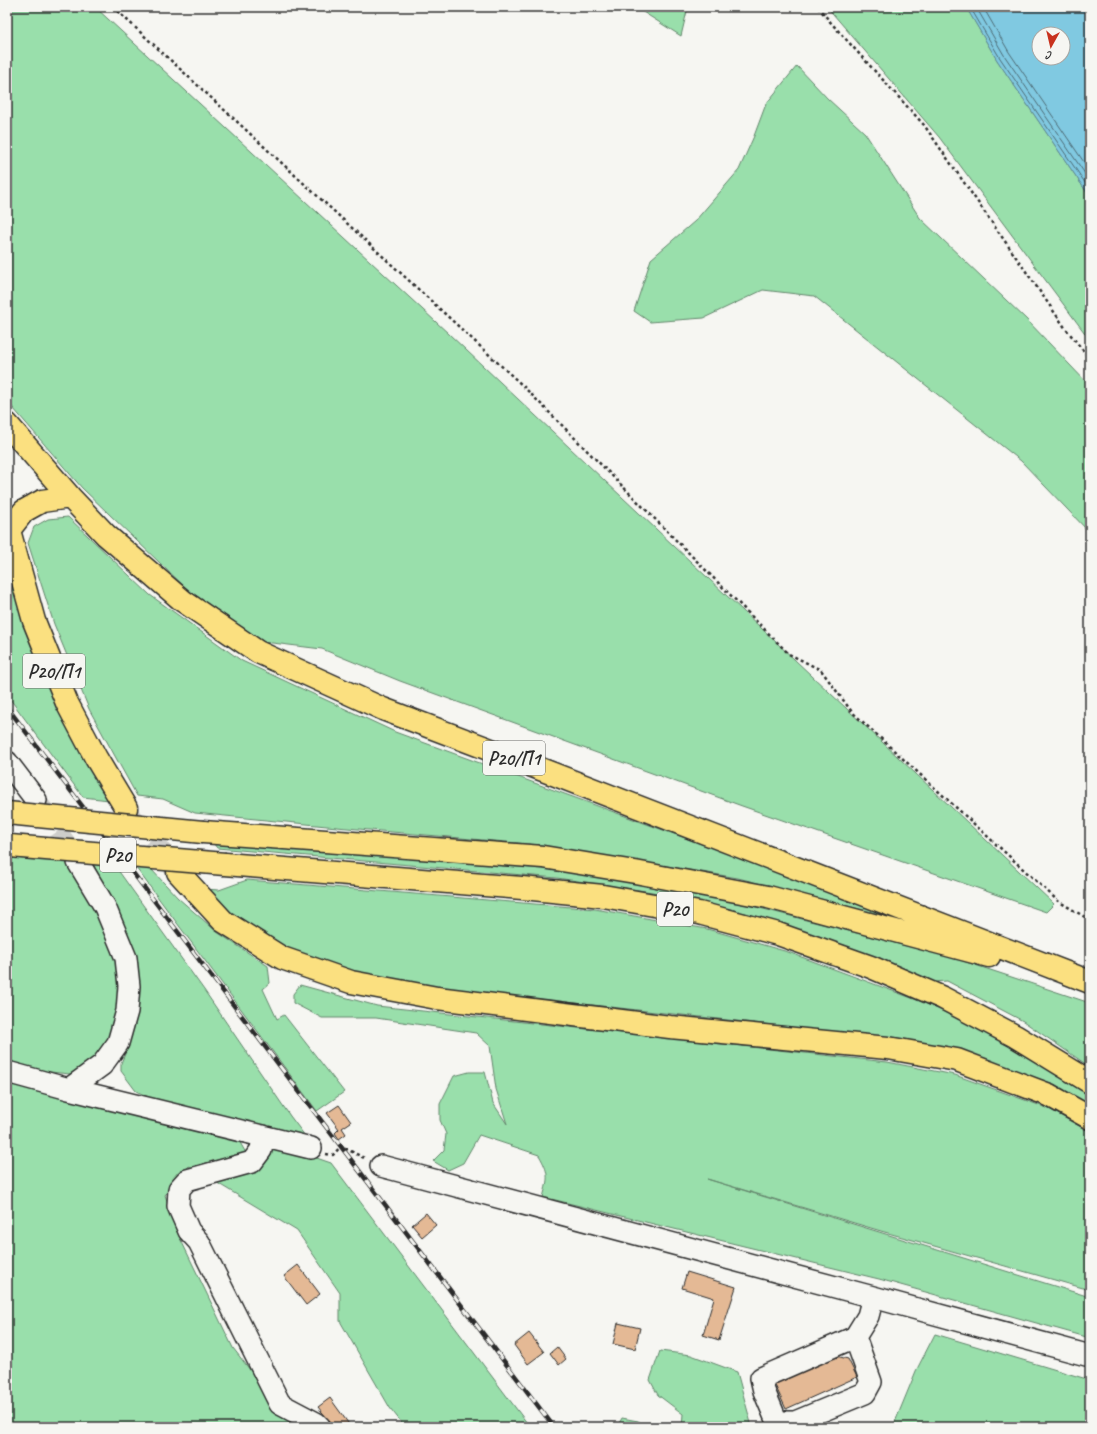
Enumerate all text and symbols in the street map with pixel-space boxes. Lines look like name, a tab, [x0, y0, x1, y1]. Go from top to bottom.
north arrow	[1031, 26, 1071, 66]
text: С	[1044, 48, 1053, 63]
road number: Р20/П1	[23, 654, 85, 688]
road number: Р20/П1	[483, 741, 545, 775]
road number: Р20	[100, 838, 136, 872]
road number: Р20	[657, 892, 693, 926]

